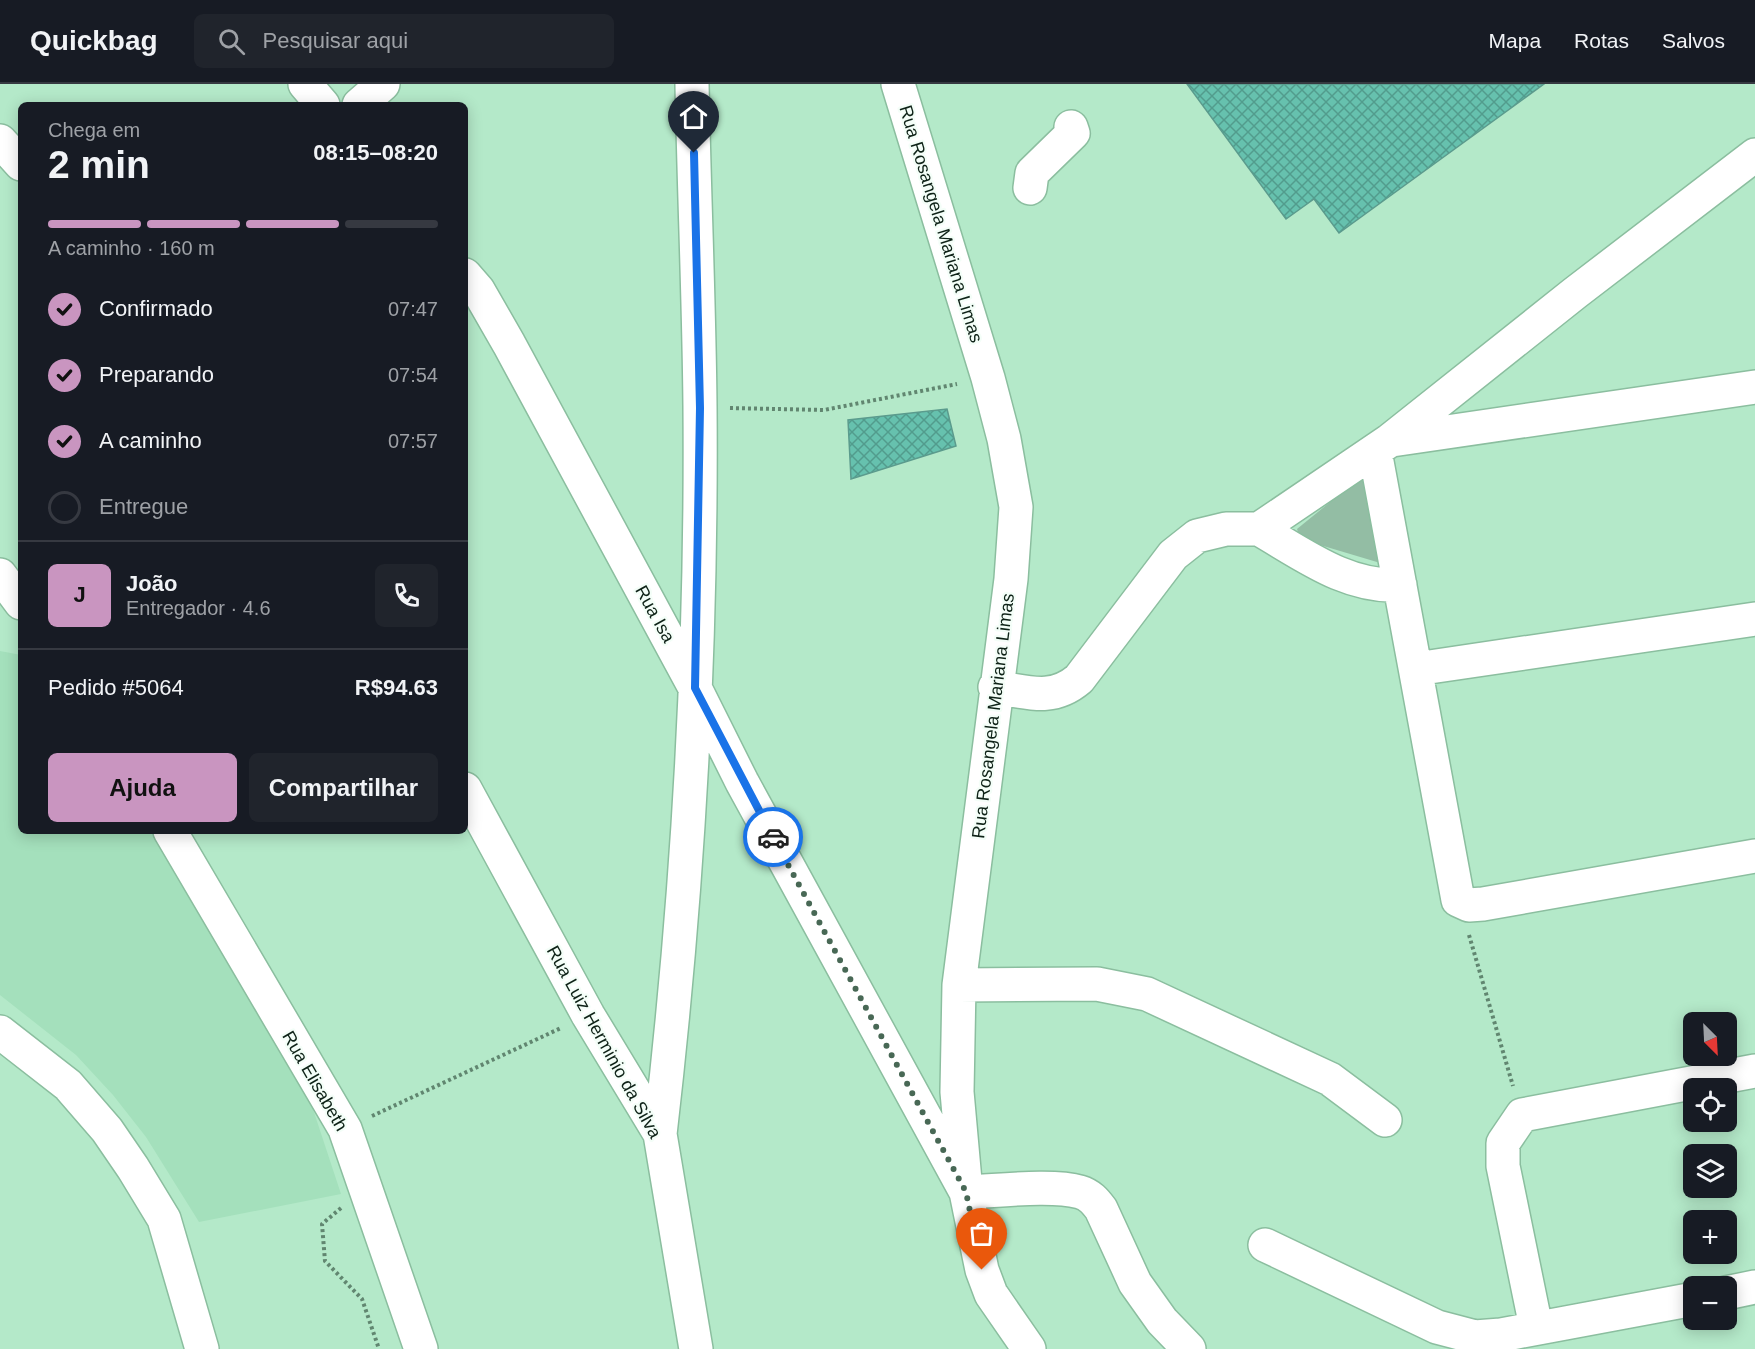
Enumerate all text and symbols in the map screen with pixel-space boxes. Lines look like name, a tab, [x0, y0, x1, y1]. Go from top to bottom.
search box	[194, 14, 614, 68]
text: Quickbag	[30, 25, 158, 56]
icon: search	[215, 25, 248, 58]
text: Pesquisar aqui	[263, 28, 408, 53]
text: Mapa	[1489, 29, 1541, 52]
text: Rotas	[1574, 29, 1629, 52]
text: Salvos	[1662, 29, 1725, 52]
pin	[668, 91, 719, 153]
icon: home	[677, 100, 710, 133]
street label: Rua Rosangela Mariana Limas	[895, 103, 987, 345]
text: Chega em	[48, 119, 140, 141]
text: 08:15–08:20	[313, 140, 438, 165]
text: 2 min	[48, 143, 150, 186]
text: A caminho · 160 m	[48, 237, 215, 259]
icon: check	[48, 293, 81, 326]
text: Confirmado	[99, 296, 213, 321]
text: 07:47	[388, 298, 438, 320]
icon: check	[48, 359, 81, 392]
text: Preparando	[99, 362, 214, 387]
text: 07:54	[388, 364, 438, 386]
icon: check	[48, 425, 81, 458]
text: A caminho	[99, 428, 202, 453]
text: 07:57	[388, 430, 438, 452]
text: Entregue	[99, 494, 188, 519]
button: phone	[375, 564, 438, 627]
text: João	[126, 571, 177, 596]
text: J	[73, 582, 86, 607]
street label: Rua Isa	[631, 582, 679, 647]
street label: Rua Rosangela Mariana Limas	[968, 592, 1018, 840]
text: Entregador · 4.6	[126, 597, 271, 619]
text: Pedido #5064	[48, 675, 184, 700]
text: R$94.63	[355, 675, 438, 700]
button: Ajuda	[48, 753, 237, 822]
button: Compartilhar	[249, 753, 438, 822]
courier	[743, 807, 803, 867]
icon: car	[757, 821, 790, 854]
street label: Rua Luiz Herminio da Silva	[543, 942, 666, 1143]
north arrow	[1683, 1012, 1737, 1066]
map controls	[1683, 1012, 1737, 1330]
street label: Rua Elisabeth	[278, 1027, 352, 1135]
button: locate	[1683, 1078, 1737, 1132]
button: layers	[1683, 1144, 1737, 1198]
pin	[956, 1208, 1007, 1270]
button: +	[1683, 1210, 1737, 1264]
icon: bag	[965, 1217, 998, 1250]
button: −	[1683, 1276, 1737, 1330]

